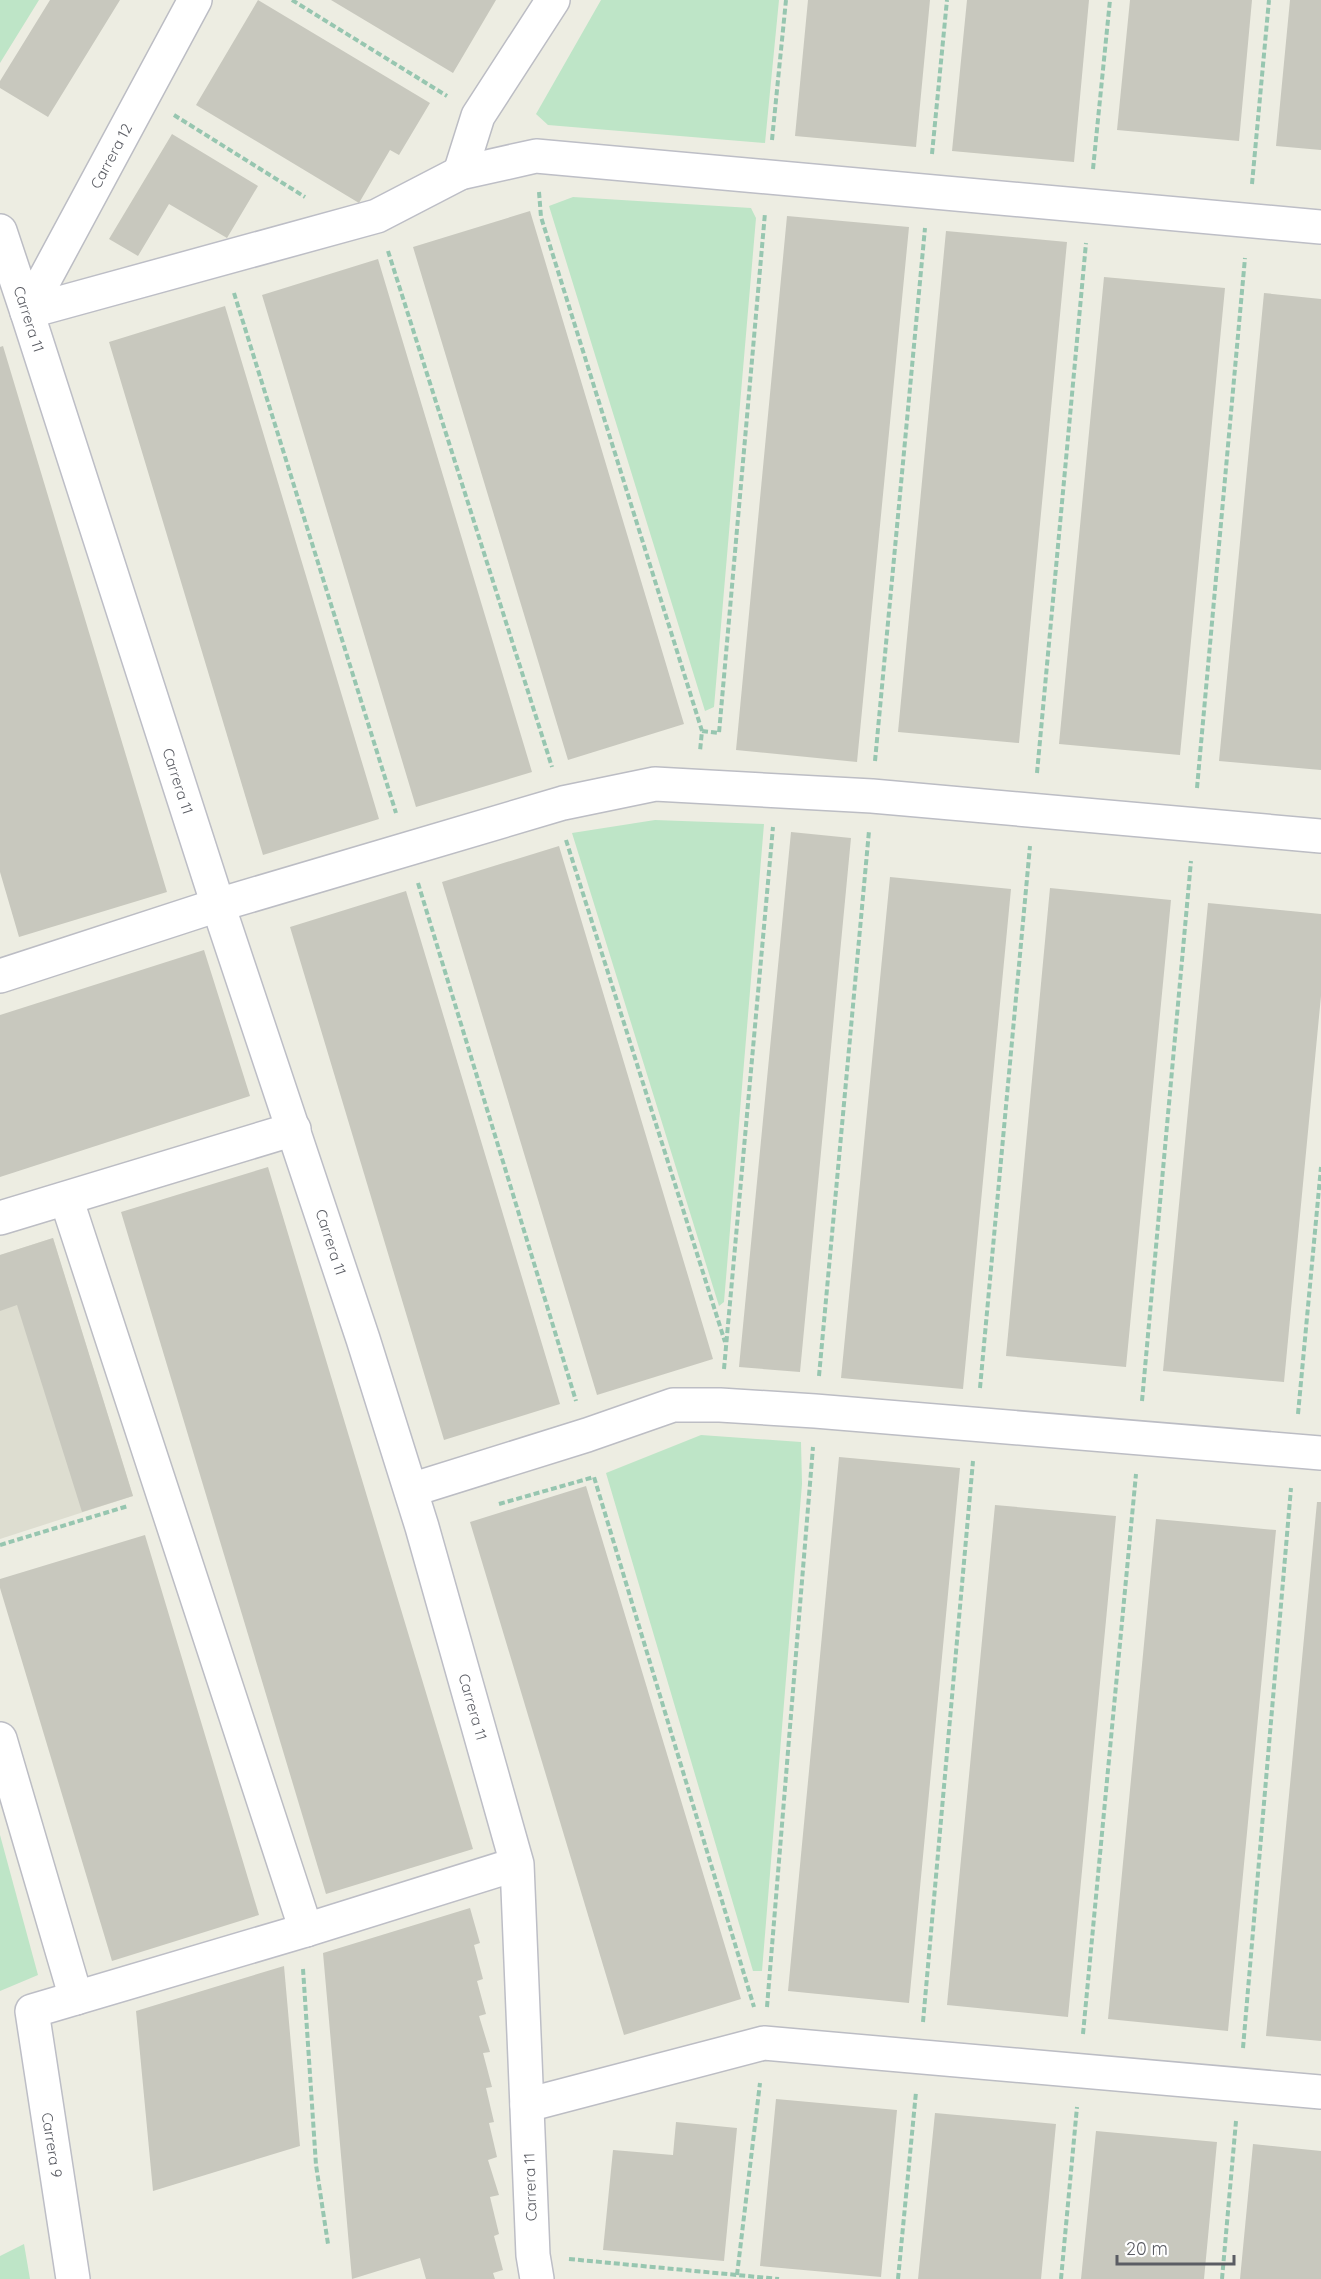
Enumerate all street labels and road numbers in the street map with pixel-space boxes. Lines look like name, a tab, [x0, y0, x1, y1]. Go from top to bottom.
street label: Carrera 12	[86, 120, 136, 192]
street label: Carrera 11	[9, 284, 49, 354]
street label: Carrera 11	[158, 746, 198, 816]
street label: Carrera 11	[311, 1207, 351, 1277]
street label: Carrera 11	[454, 1671, 492, 1743]
street label: Carrera 9	[37, 2111, 67, 2179]
street label: Carrera 11	[519, 2152, 541, 2222]

